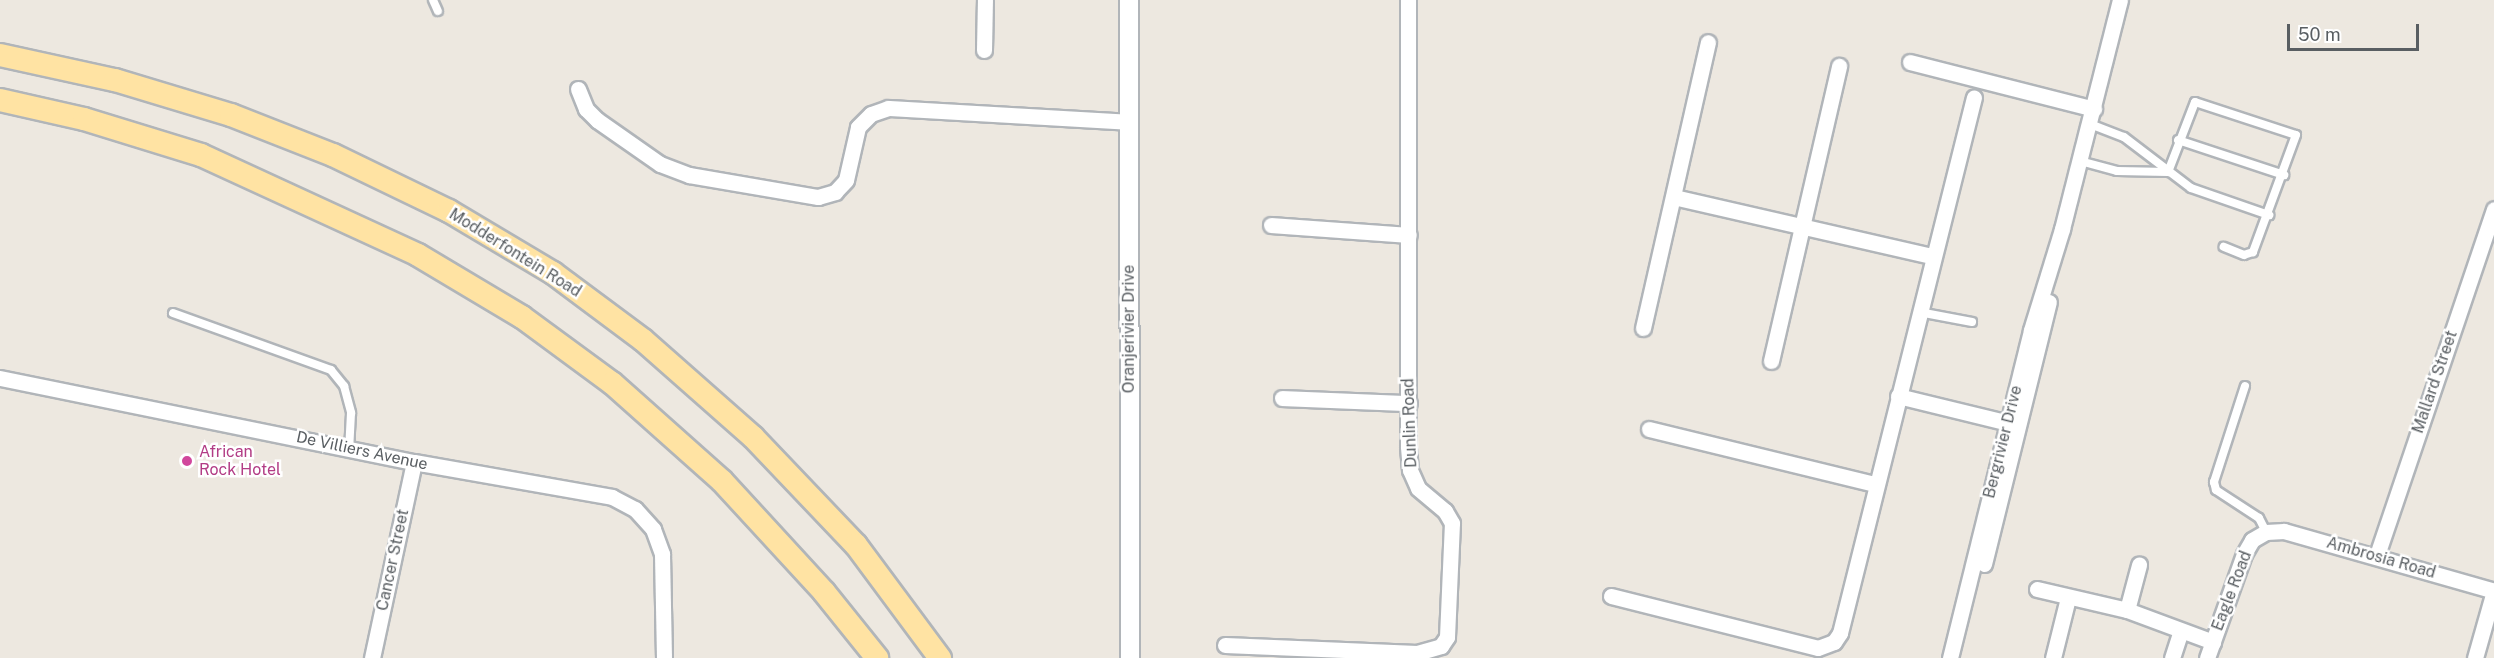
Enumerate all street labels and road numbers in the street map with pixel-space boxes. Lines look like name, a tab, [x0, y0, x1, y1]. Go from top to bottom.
street label: Modderfontein Road	[445, 205, 585, 301]
street label: Oranjerivier Drive	[1119, 265, 1139, 393]
street label: Mallard Street	[2408, 328, 2462, 436]
street label: Dunlin Road	[1399, 378, 1421, 468]
street label: Bergrivier Drive	[1980, 384, 2026, 500]
street label: De Villiers Avenue	[294, 428, 430, 474]
street label: Cancer Street	[373, 507, 413, 613]
street label: Ambrosia Road	[2324, 533, 2438, 583]
street label: Eagle Road	[2208, 548, 2256, 634]

